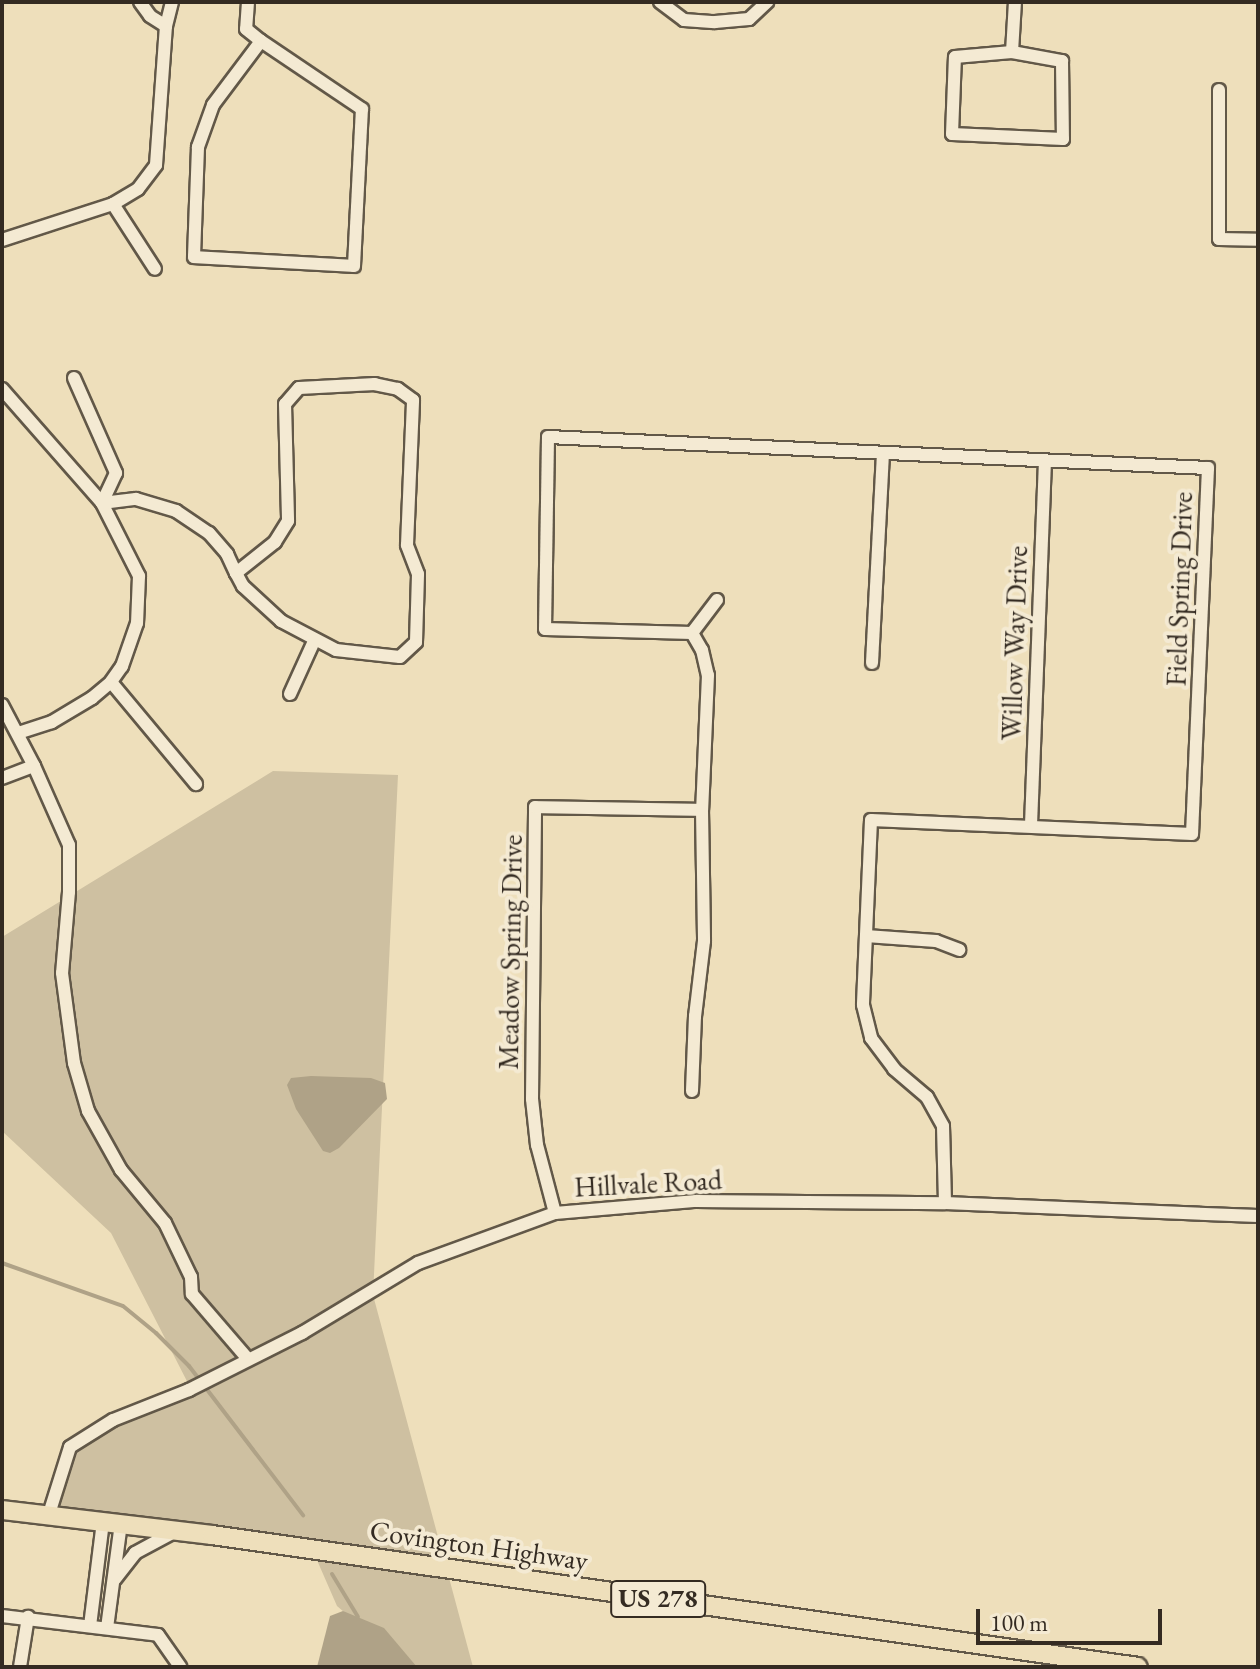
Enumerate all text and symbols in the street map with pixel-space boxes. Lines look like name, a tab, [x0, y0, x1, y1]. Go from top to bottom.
street label: Field Spring Drive	[1159, 491, 1199, 687]
street label: Willow Way Drive	[994, 545, 1034, 741]
street label: Meadow Spring Drive	[491, 834, 529, 1070]
street label: Hillvale Road	[573, 1162, 723, 1204]
street label: Covington Highway	[368, 1513, 590, 1577]
road number: US 278	[610, 1577, 706, 1621]
scale bar	[980, 1593, 1166, 1643]
text: 100 m	[990, 1607, 1048, 1638]

